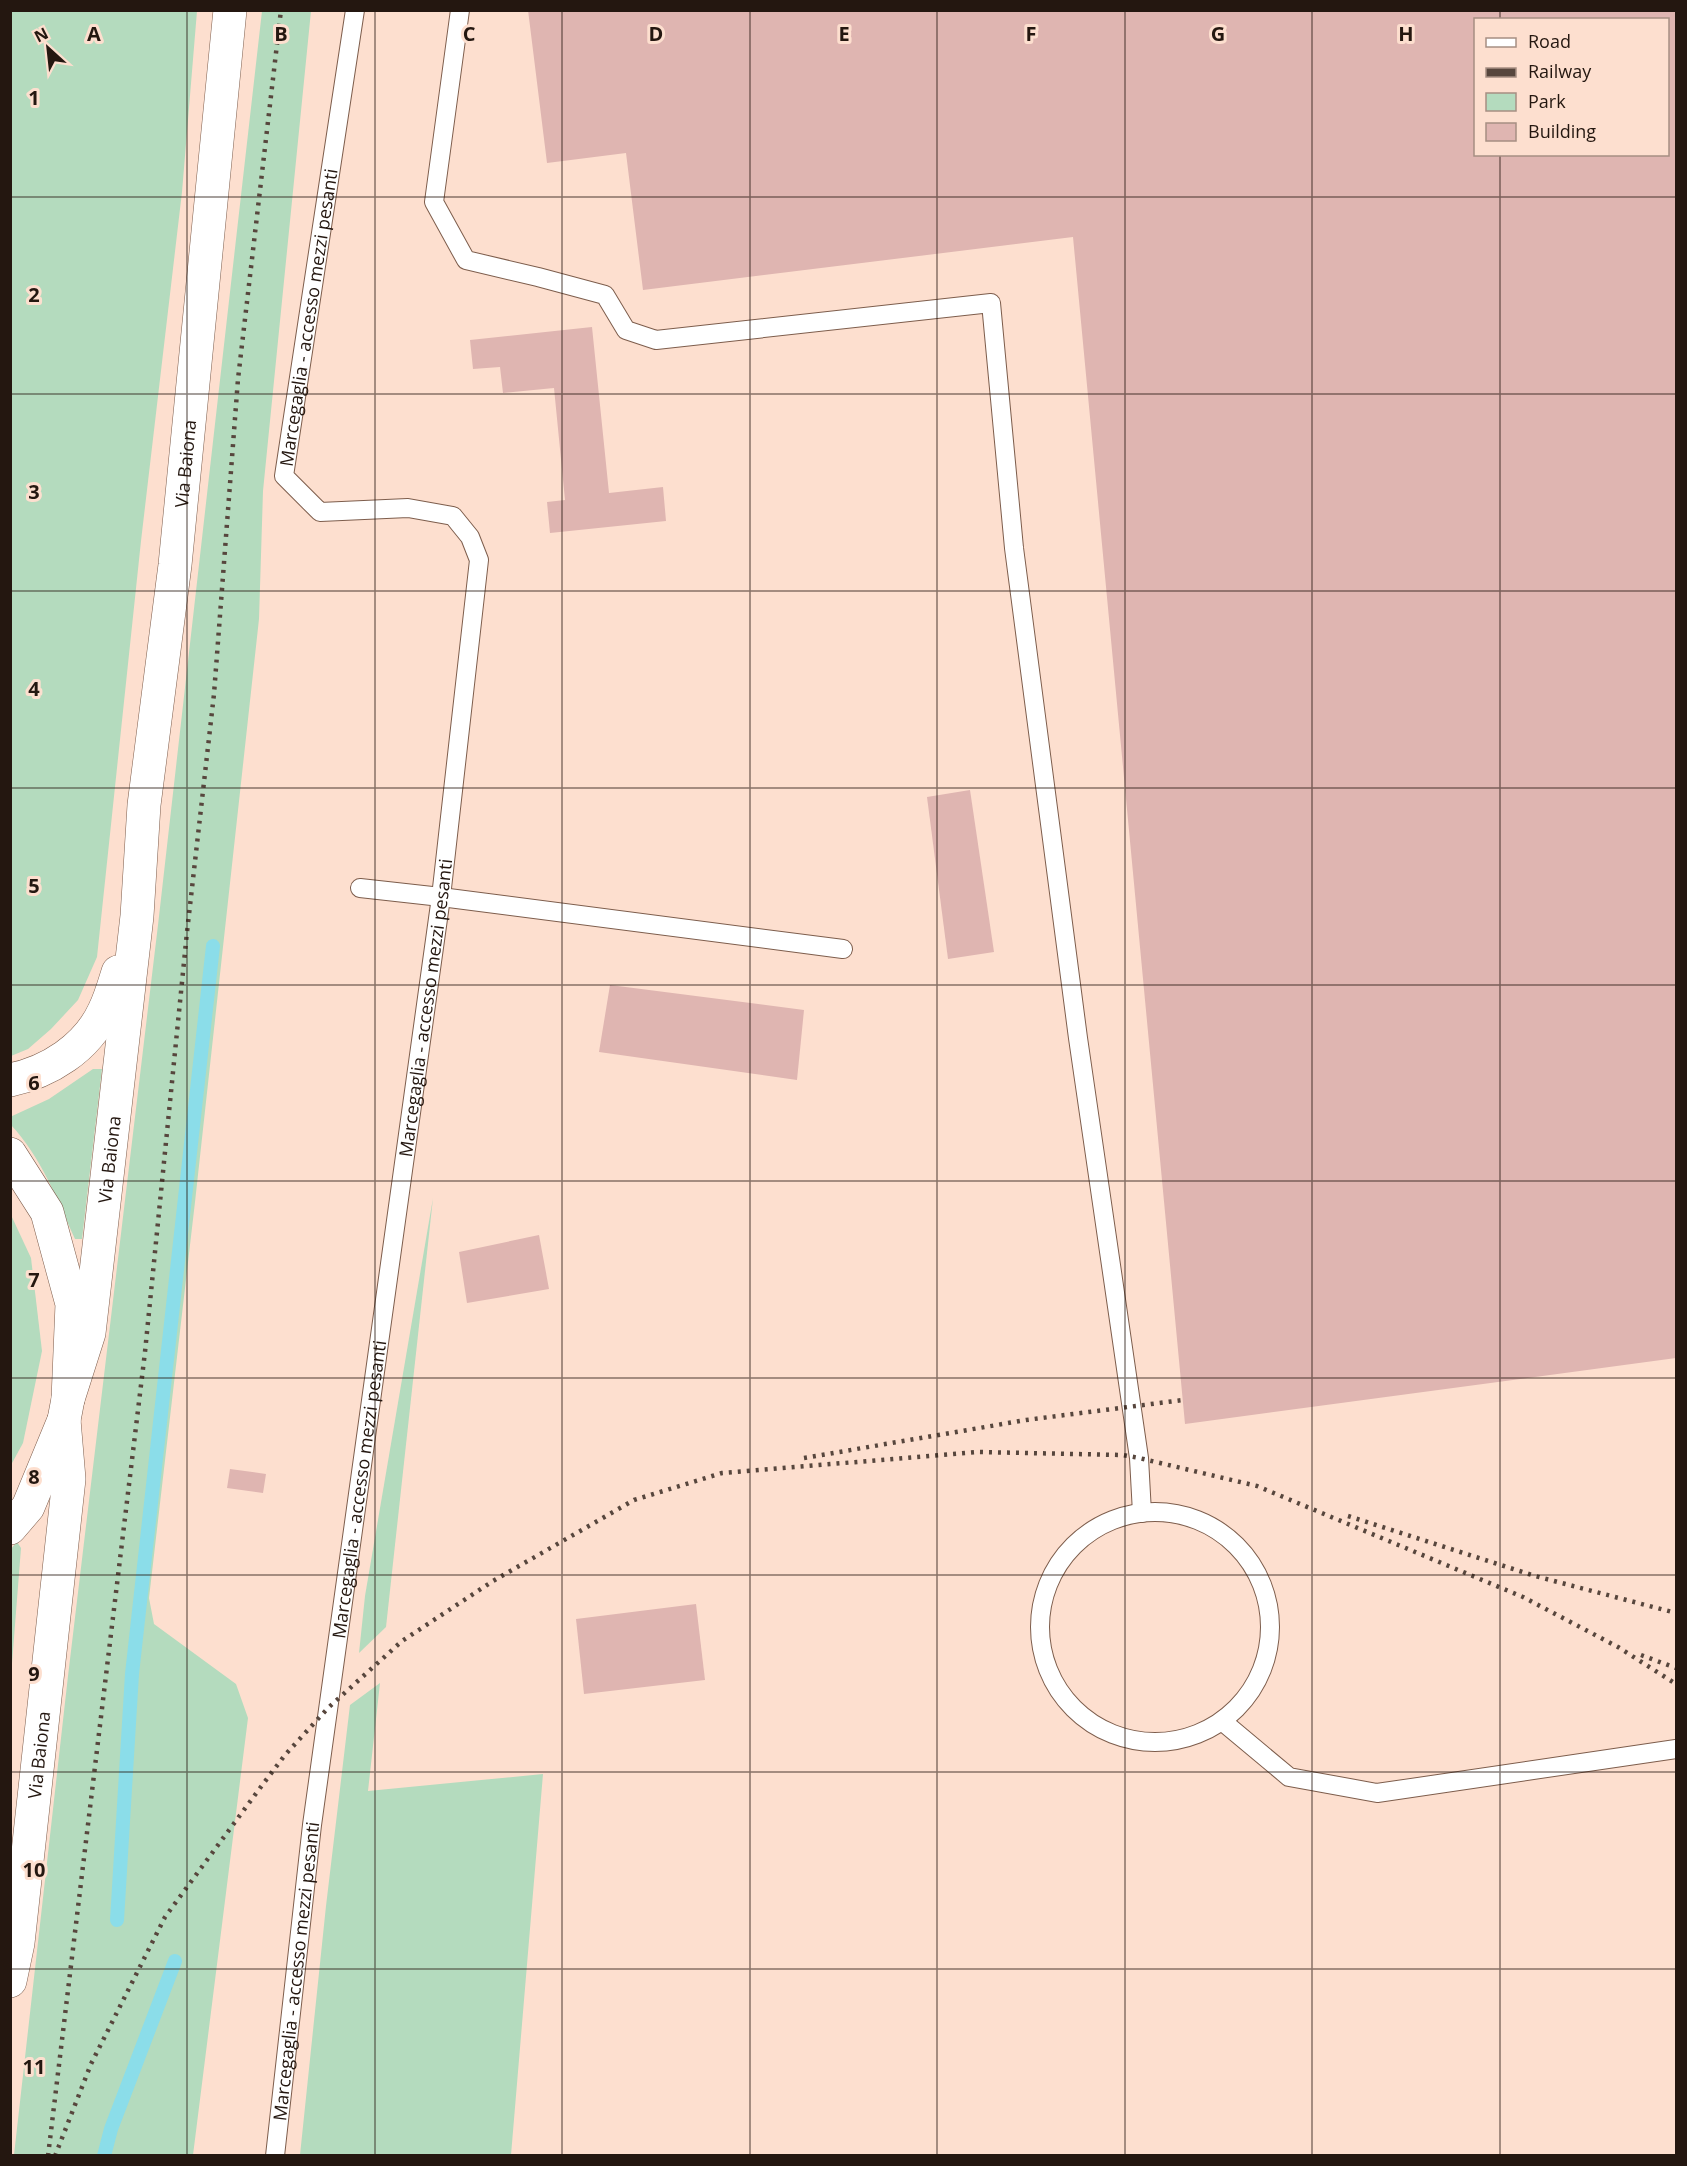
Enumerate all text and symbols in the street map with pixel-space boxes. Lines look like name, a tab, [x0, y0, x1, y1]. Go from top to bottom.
north arrow	[18, 18, 78, 78]
legend	[1474, 18, 1669, 156]
text: A	[87, 20, 101, 47]
text: B	[274, 20, 288, 47]
text: C	[463, 20, 476, 47]
text: D	[649, 20, 663, 47]
text: E	[838, 20, 850, 47]
text: F	[1026, 20, 1036, 47]
text: G	[1211, 20, 1225, 47]
text: H	[1398, 20, 1414, 47]
text: N	[30, 22, 52, 47]
text: Road	[1528, 29, 1571, 53]
text: Railway	[1528, 59, 1592, 83]
text: 1	[28, 84, 40, 111]
text: Park	[1528, 89, 1566, 113]
text: Building	[1528, 119, 1596, 143]
street label: Marcegaglia - accesso mezzi pesanti	[274, 167, 343, 468]
text: 2	[28, 281, 40, 308]
street label: Via Baiona	[169, 419, 201, 509]
text: 3	[28, 478, 40, 505]
text: 4	[28, 675, 40, 702]
street label: Marcegaglia - accesso mezzi pesanti	[393, 857, 457, 1159]
text: 5	[28, 872, 40, 899]
text: 6	[28, 1069, 40, 1096]
street label: Via Baiona	[92, 1114, 126, 1205]
text: 7	[28, 1266, 40, 1293]
street label: Marcegaglia - accesso mezzi pesanti	[326, 1339, 391, 1640]
text: 8	[28, 1463, 40, 1490]
text: 9	[28, 1660, 40, 1687]
street label: Via Baiona	[22, 1710, 55, 1800]
street label: Marcegaglia - accesso mezzi pesanti	[267, 1820, 324, 2122]
text: 10	[23, 1856, 45, 1883]
text: 11	[23, 2053, 45, 2080]

